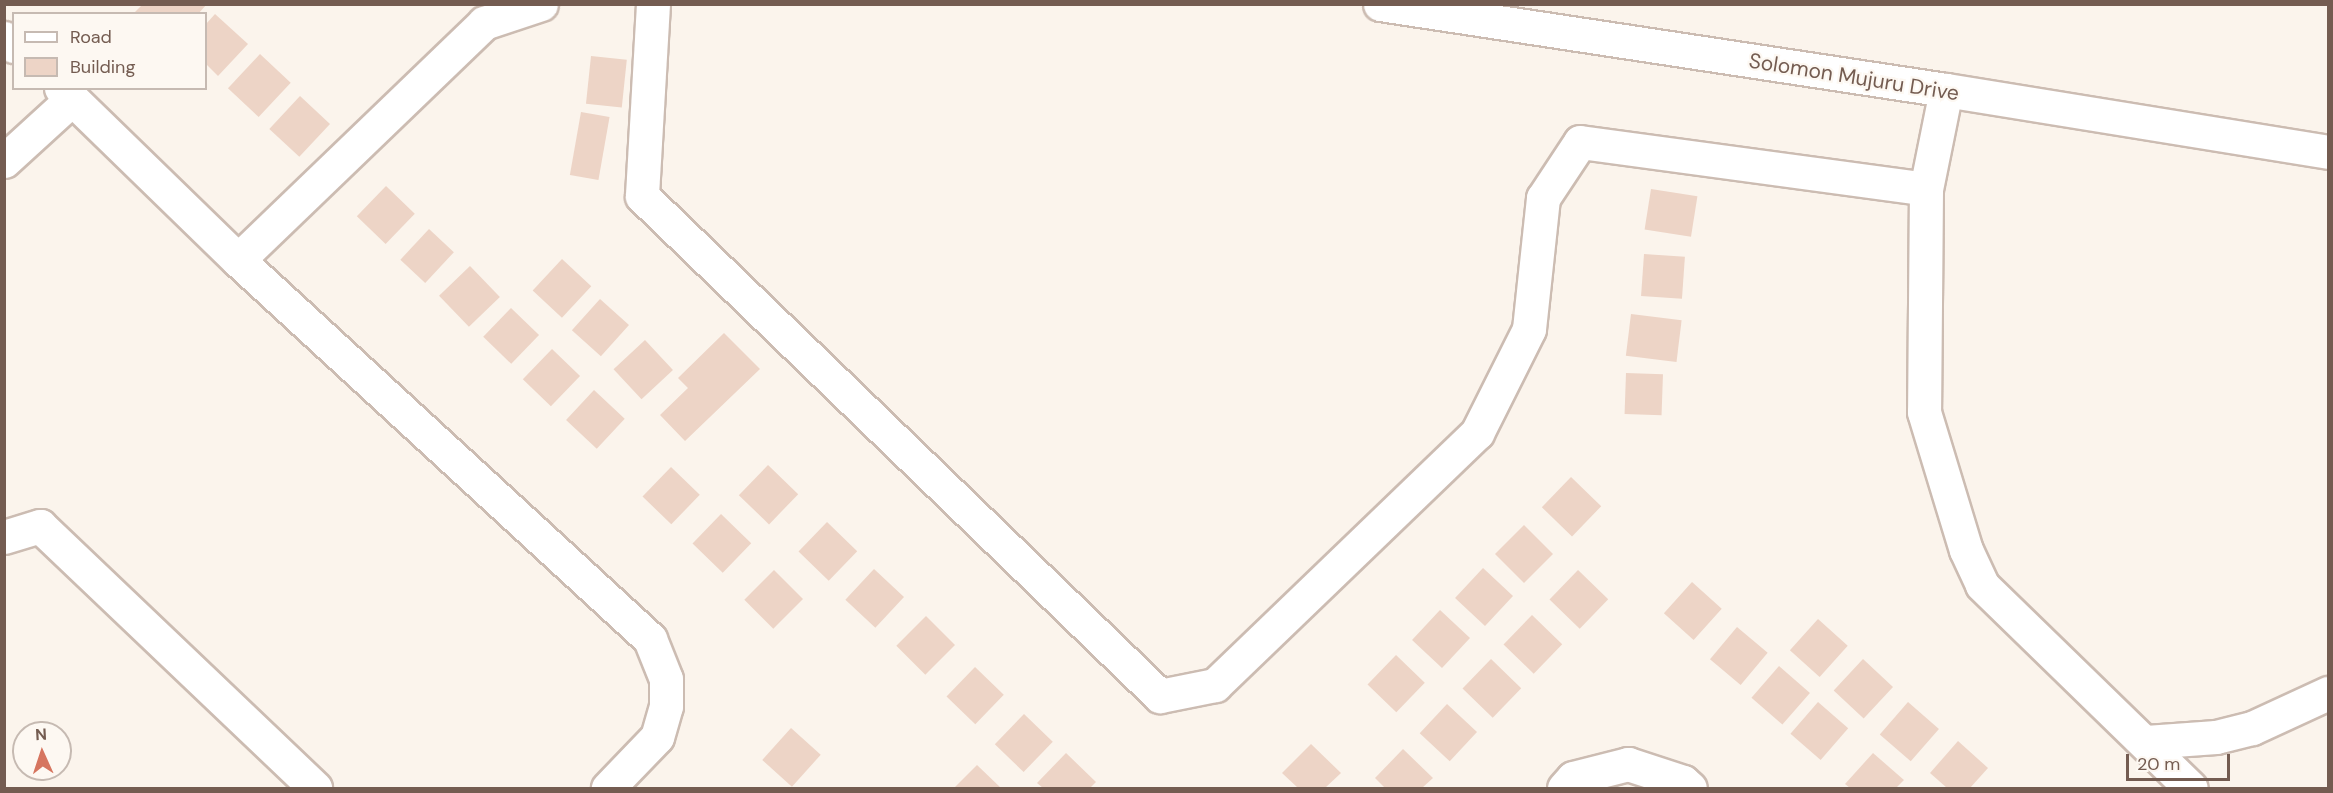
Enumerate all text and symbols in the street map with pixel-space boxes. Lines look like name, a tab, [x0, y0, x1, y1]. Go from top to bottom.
legend	[12, 12, 207, 90]
text: Road	[70, 25, 112, 49]
street label: Solomon Mujuru Drive	[1747, 48, 1961, 106]
text: Building	[70, 55, 135, 79]
north arrow	[12, 721, 72, 781]
text: N	[35, 724, 48, 745]
scale bar	[2129, 742, 2232, 780]
text: 20 m	[2137, 752, 2180, 776]

